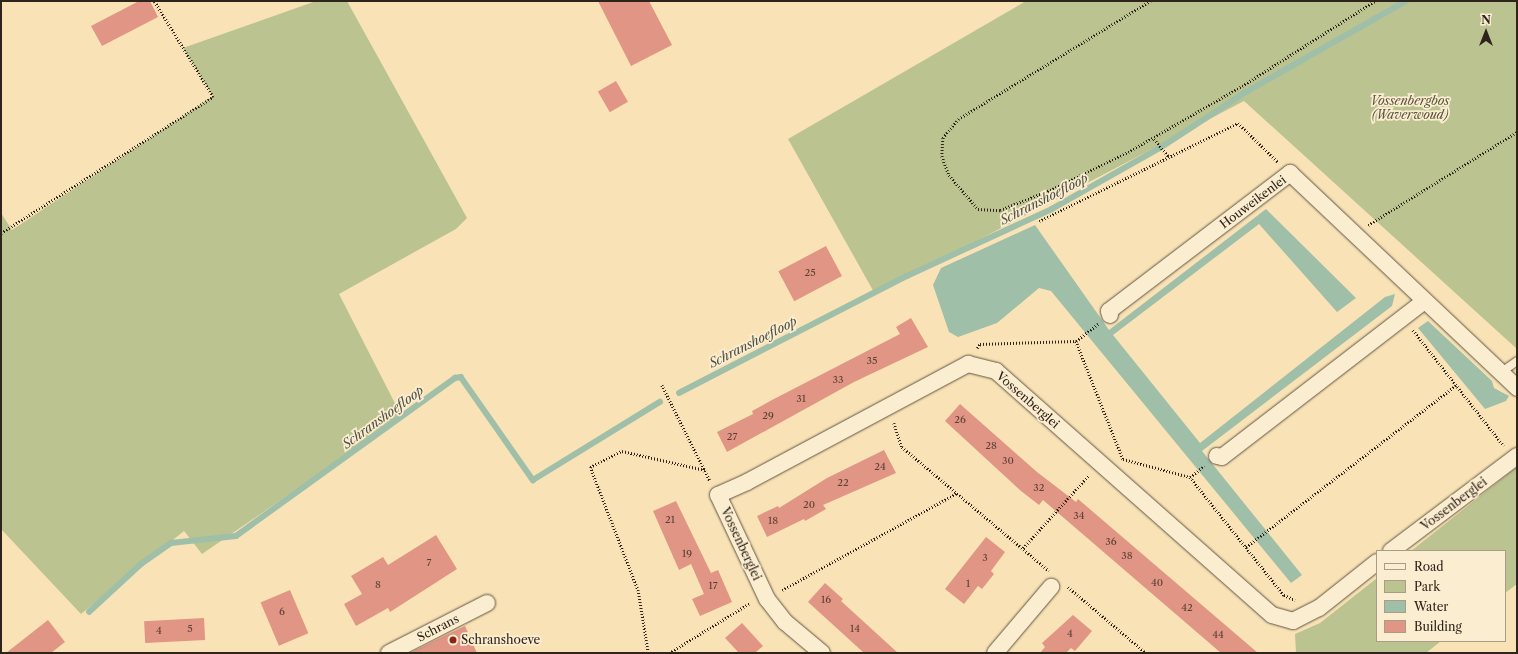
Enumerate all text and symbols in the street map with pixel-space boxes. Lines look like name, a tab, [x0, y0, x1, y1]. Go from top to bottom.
north arrow	[1466, 12, 1506, 52]
text: N	[1481, 13, 1491, 27]
park label: Vossenbergbos (Waverwoud)	[1371, 94, 1449, 122]
water label: Schranshoefloop	[997, 170, 1091, 228]
street label: Houweikenlei	[1217, 172, 1289, 232]
house number: 25	[804, 267, 816, 279]
water label: Schranshoefloop	[706, 313, 800, 371]
house number: 35	[867, 355, 877, 367]
street label: Vossenberglei	[994, 369, 1062, 431]
house number: 33	[832, 374, 844, 386]
water label: Schranshoefloop	[339, 382, 427, 452]
house number: 31	[796, 393, 806, 405]
house number: 29	[762, 410, 774, 422]
house number: 26	[954, 414, 966, 426]
house number: 27	[727, 431, 737, 443]
house number: 28	[985, 440, 997, 452]
house number: 30	[1002, 455, 1014, 467]
house number: 24	[874, 461, 886, 473]
street label: Vossenberglei	[1418, 475, 1490, 533]
house number: 22	[837, 477, 849, 489]
house number: 32	[1033, 482, 1045, 494]
house number: 20	[803, 499, 815, 511]
street label: Vossenberglei	[718, 505, 764, 583]
house number: 34	[1073, 510, 1085, 522]
house number: 21	[665, 514, 675, 526]
house number: 18	[768, 515, 778, 527]
house number: 36	[1105, 536, 1117, 548]
house number: 19	[682, 548, 692, 560]
house number: 38	[1121, 550, 1133, 562]
legend	[1376, 550, 1506, 642]
house number: 3	[982, 552, 988, 564]
house number: 7	[427, 557, 431, 569]
text: Road	[1414, 559, 1444, 574]
house number: 40	[1151, 577, 1163, 589]
house number: 1	[966, 578, 970, 590]
house number: 8	[375, 579, 381, 591]
text: Park	[1414, 579, 1440, 594]
house number: 17	[708, 580, 718, 592]
house number: 16	[821, 594, 831, 606]
text: Water	[1414, 599, 1448, 614]
house number: 42	[1181, 602, 1193, 614]
house number: 6	[279, 606, 285, 618]
street label: Schrans	[415, 611, 461, 645]
text: Building	[1414, 619, 1462, 634]
house number: 5	[187, 623, 193, 635]
house number: 14	[850, 623, 860, 635]
house number: 4	[156, 625, 162, 637]
house number: 4	[1067, 628, 1073, 640]
house number: 44	[1212, 629, 1224, 641]
place label: Schranshoeve	[461, 633, 540, 647]
marker: Schranshoeve	[448, 635, 458, 645]

